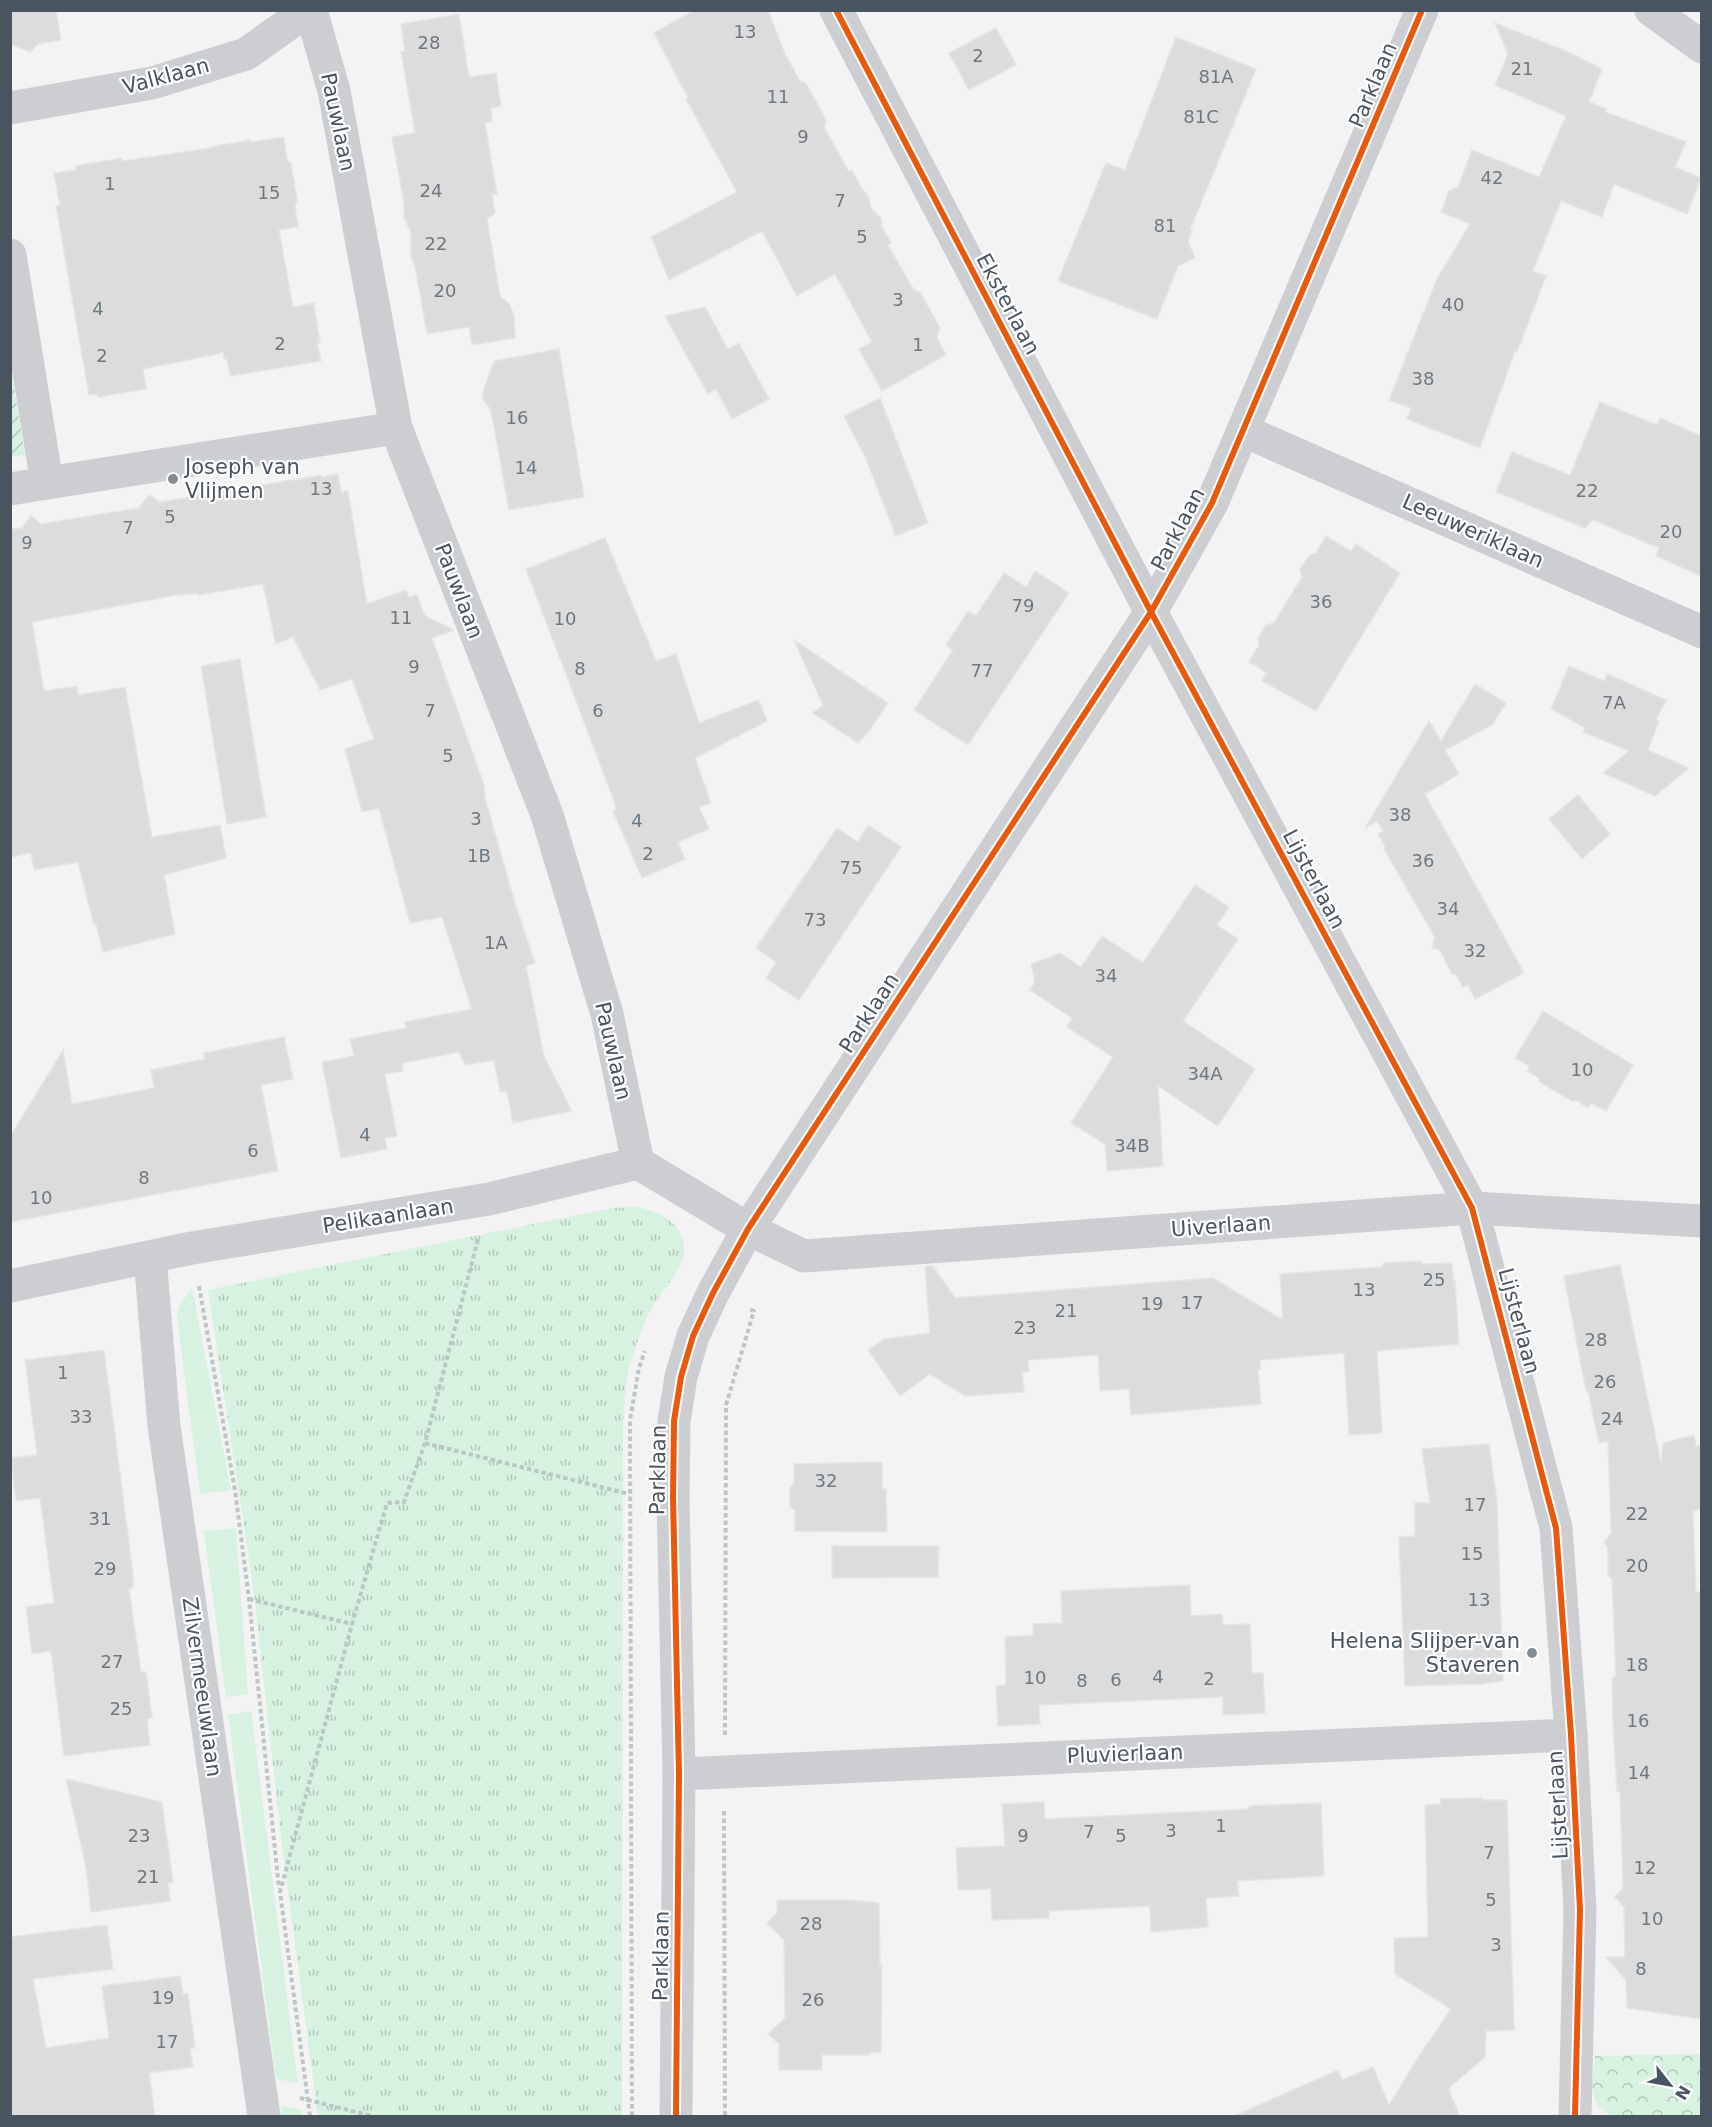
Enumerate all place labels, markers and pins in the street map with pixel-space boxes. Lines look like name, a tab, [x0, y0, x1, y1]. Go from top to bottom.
place label: Joseph van Vlijmen	[183, 455, 300, 503]
marker: Joseph van Vlijmen	[166, 472, 180, 486]
place label: Helena Slijper-van Staveren	[1330, 1629, 1520, 1677]
marker: Helena Slijper-van Staveren	[1525, 1646, 1539, 1660]

